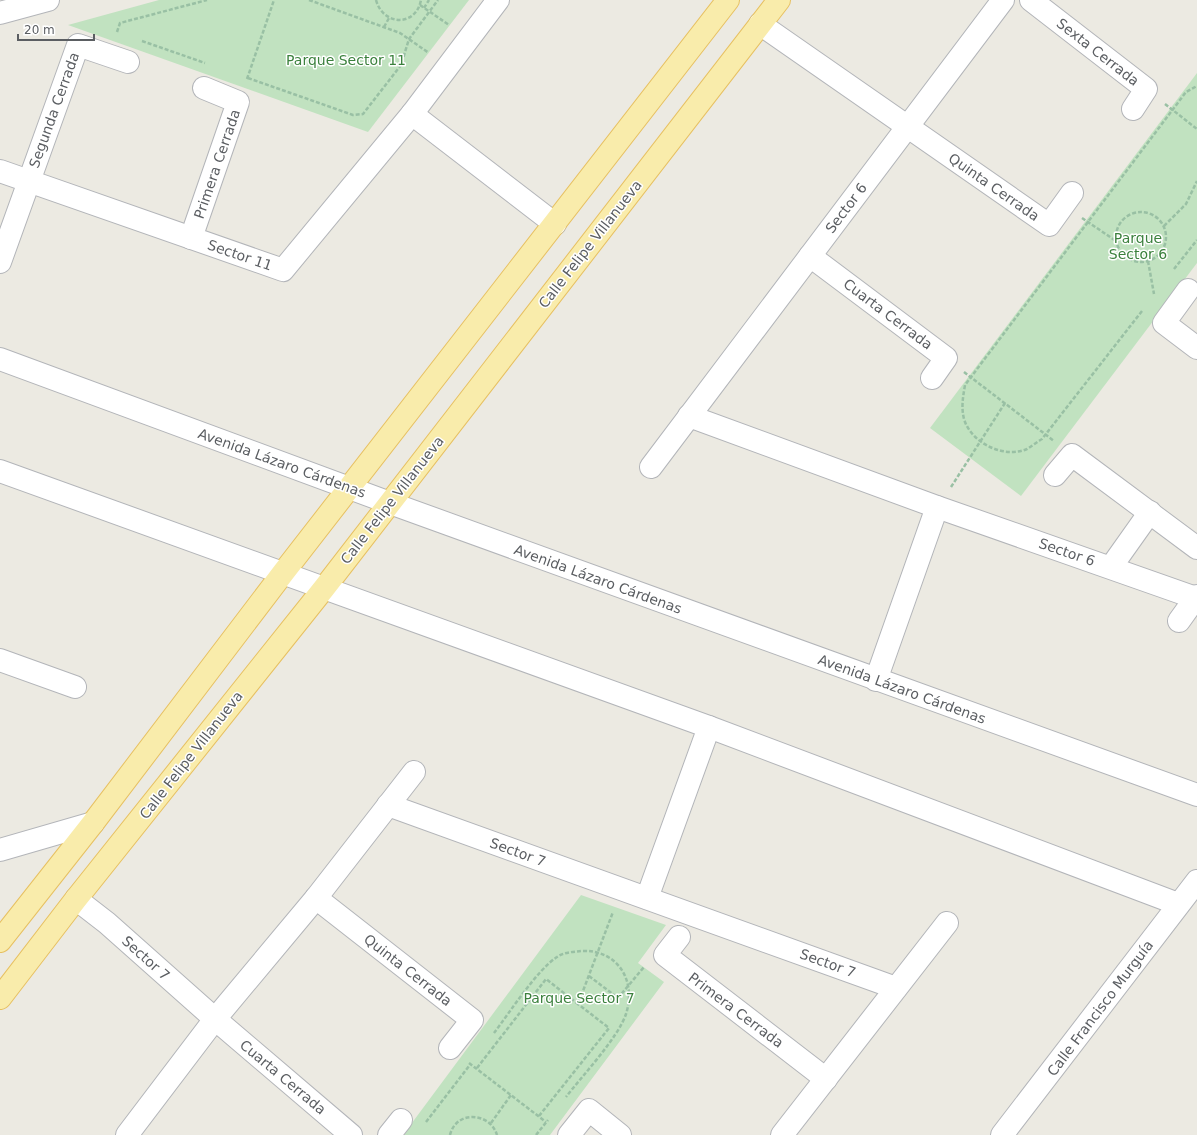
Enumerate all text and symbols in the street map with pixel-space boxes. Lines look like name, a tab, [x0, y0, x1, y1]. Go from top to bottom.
street label: Sexta Cerrada	[1054, 15, 1142, 89]
scale bar	[18, 16, 94, 42]
text: 20 m	[24, 23, 55, 37]
street label: Segunda Cerrada	[26, 50, 82, 170]
park label: Parque Sector 11	[286, 52, 406, 68]
street label: Primera Cerrada	[191, 107, 243, 221]
street label: Quinta Cerrada	[946, 150, 1042, 224]
street label: Calle Felipe Villanueva	[535, 177, 645, 311]
street label: Sector 6	[822, 180, 870, 236]
park label: Parque Sector 6	[1109, 230, 1167, 262]
street label: Sector 11	[206, 236, 274, 274]
street label: Cuarta Cerrada	[840, 275, 936, 353]
street label: Avenida Lázaro Cárdenas	[196, 425, 368, 501]
street label: Calle Felipe Villanueva	[337, 433, 447, 567]
street label: Sector 6	[1037, 535, 1097, 569]
street label: Avenida Lázaro Cárdenas	[512, 541, 684, 617]
street label: Avenida Lázaro Cárdenas	[816, 651, 988, 727]
street label: Calle Felipe Villanueva	[136, 688, 246, 822]
street label: Sector 7	[488, 834, 548, 870]
street label: Quinta Cerrada	[361, 931, 455, 1009]
street label: Sector 7	[119, 933, 173, 983]
street label: Calle Francisco Murguía	[1044, 937, 1156, 1079]
street label: Sector 7	[798, 945, 858, 981]
street label: Primera Cerrada	[685, 969, 787, 1051]
park label: Parque Sector 7	[523, 990, 635, 1006]
street label: Cuarta Cerrada	[237, 1036, 329, 1118]

